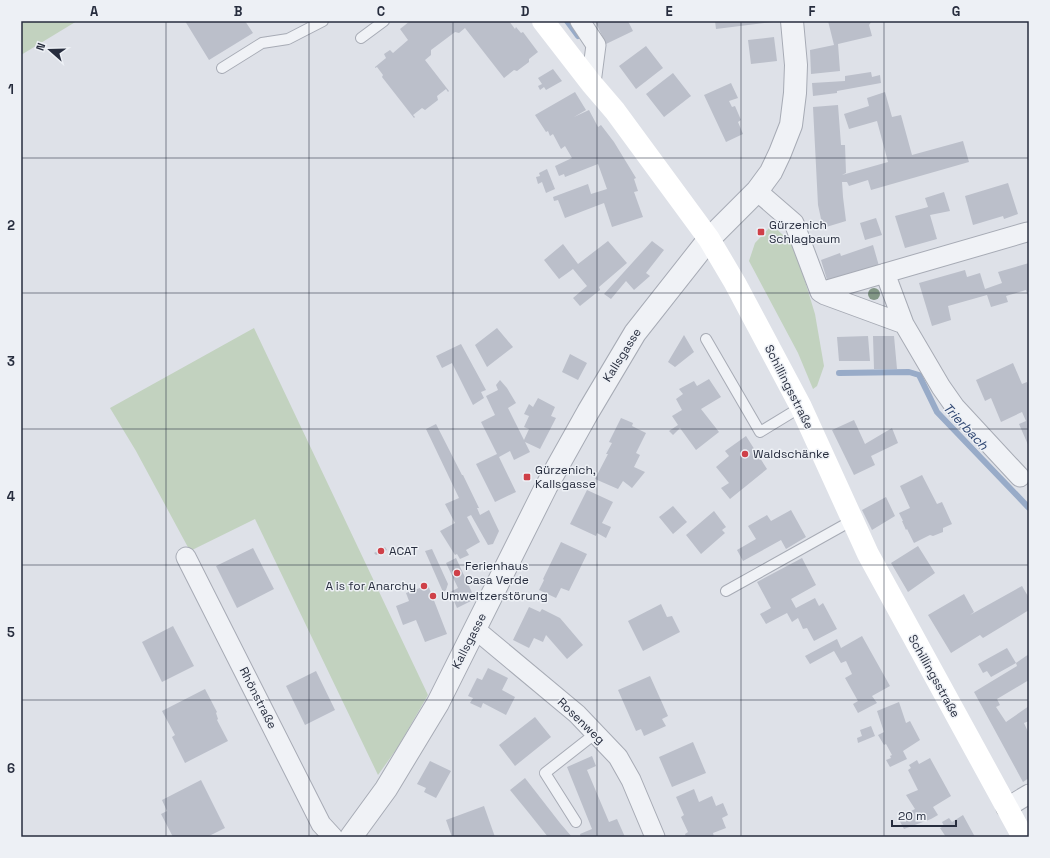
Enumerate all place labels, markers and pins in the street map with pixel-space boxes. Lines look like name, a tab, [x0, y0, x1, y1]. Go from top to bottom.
place label: Gürzenich Schlagbaum	[769, 217, 840, 247]
marker: Gürzenich Schlagbaum	[756, 227, 766, 237]
place label: Waldschänke	[753, 446, 829, 462]
marker: Waldschänke	[740, 449, 750, 459]
place label: Gürzenich, Kallsgasse	[535, 462, 596, 492]
marker: Gürzenich, Kallsgasse	[522, 472, 532, 482]
place label: ACAT	[389, 543, 418, 559]
marker: ACAT	[376, 546, 386, 556]
place label: Ferienhaus Casa Verde	[465, 558, 529, 588]
marker: Ferienhaus Casa Verde	[452, 568, 462, 578]
place label: A is for Anarchy	[325, 578, 416, 594]
marker: A is for Anarchy	[419, 581, 429, 591]
place label: Umweltzerstörung	[441, 588, 548, 604]
marker: Umweltzerstörung	[428, 591, 438, 601]

